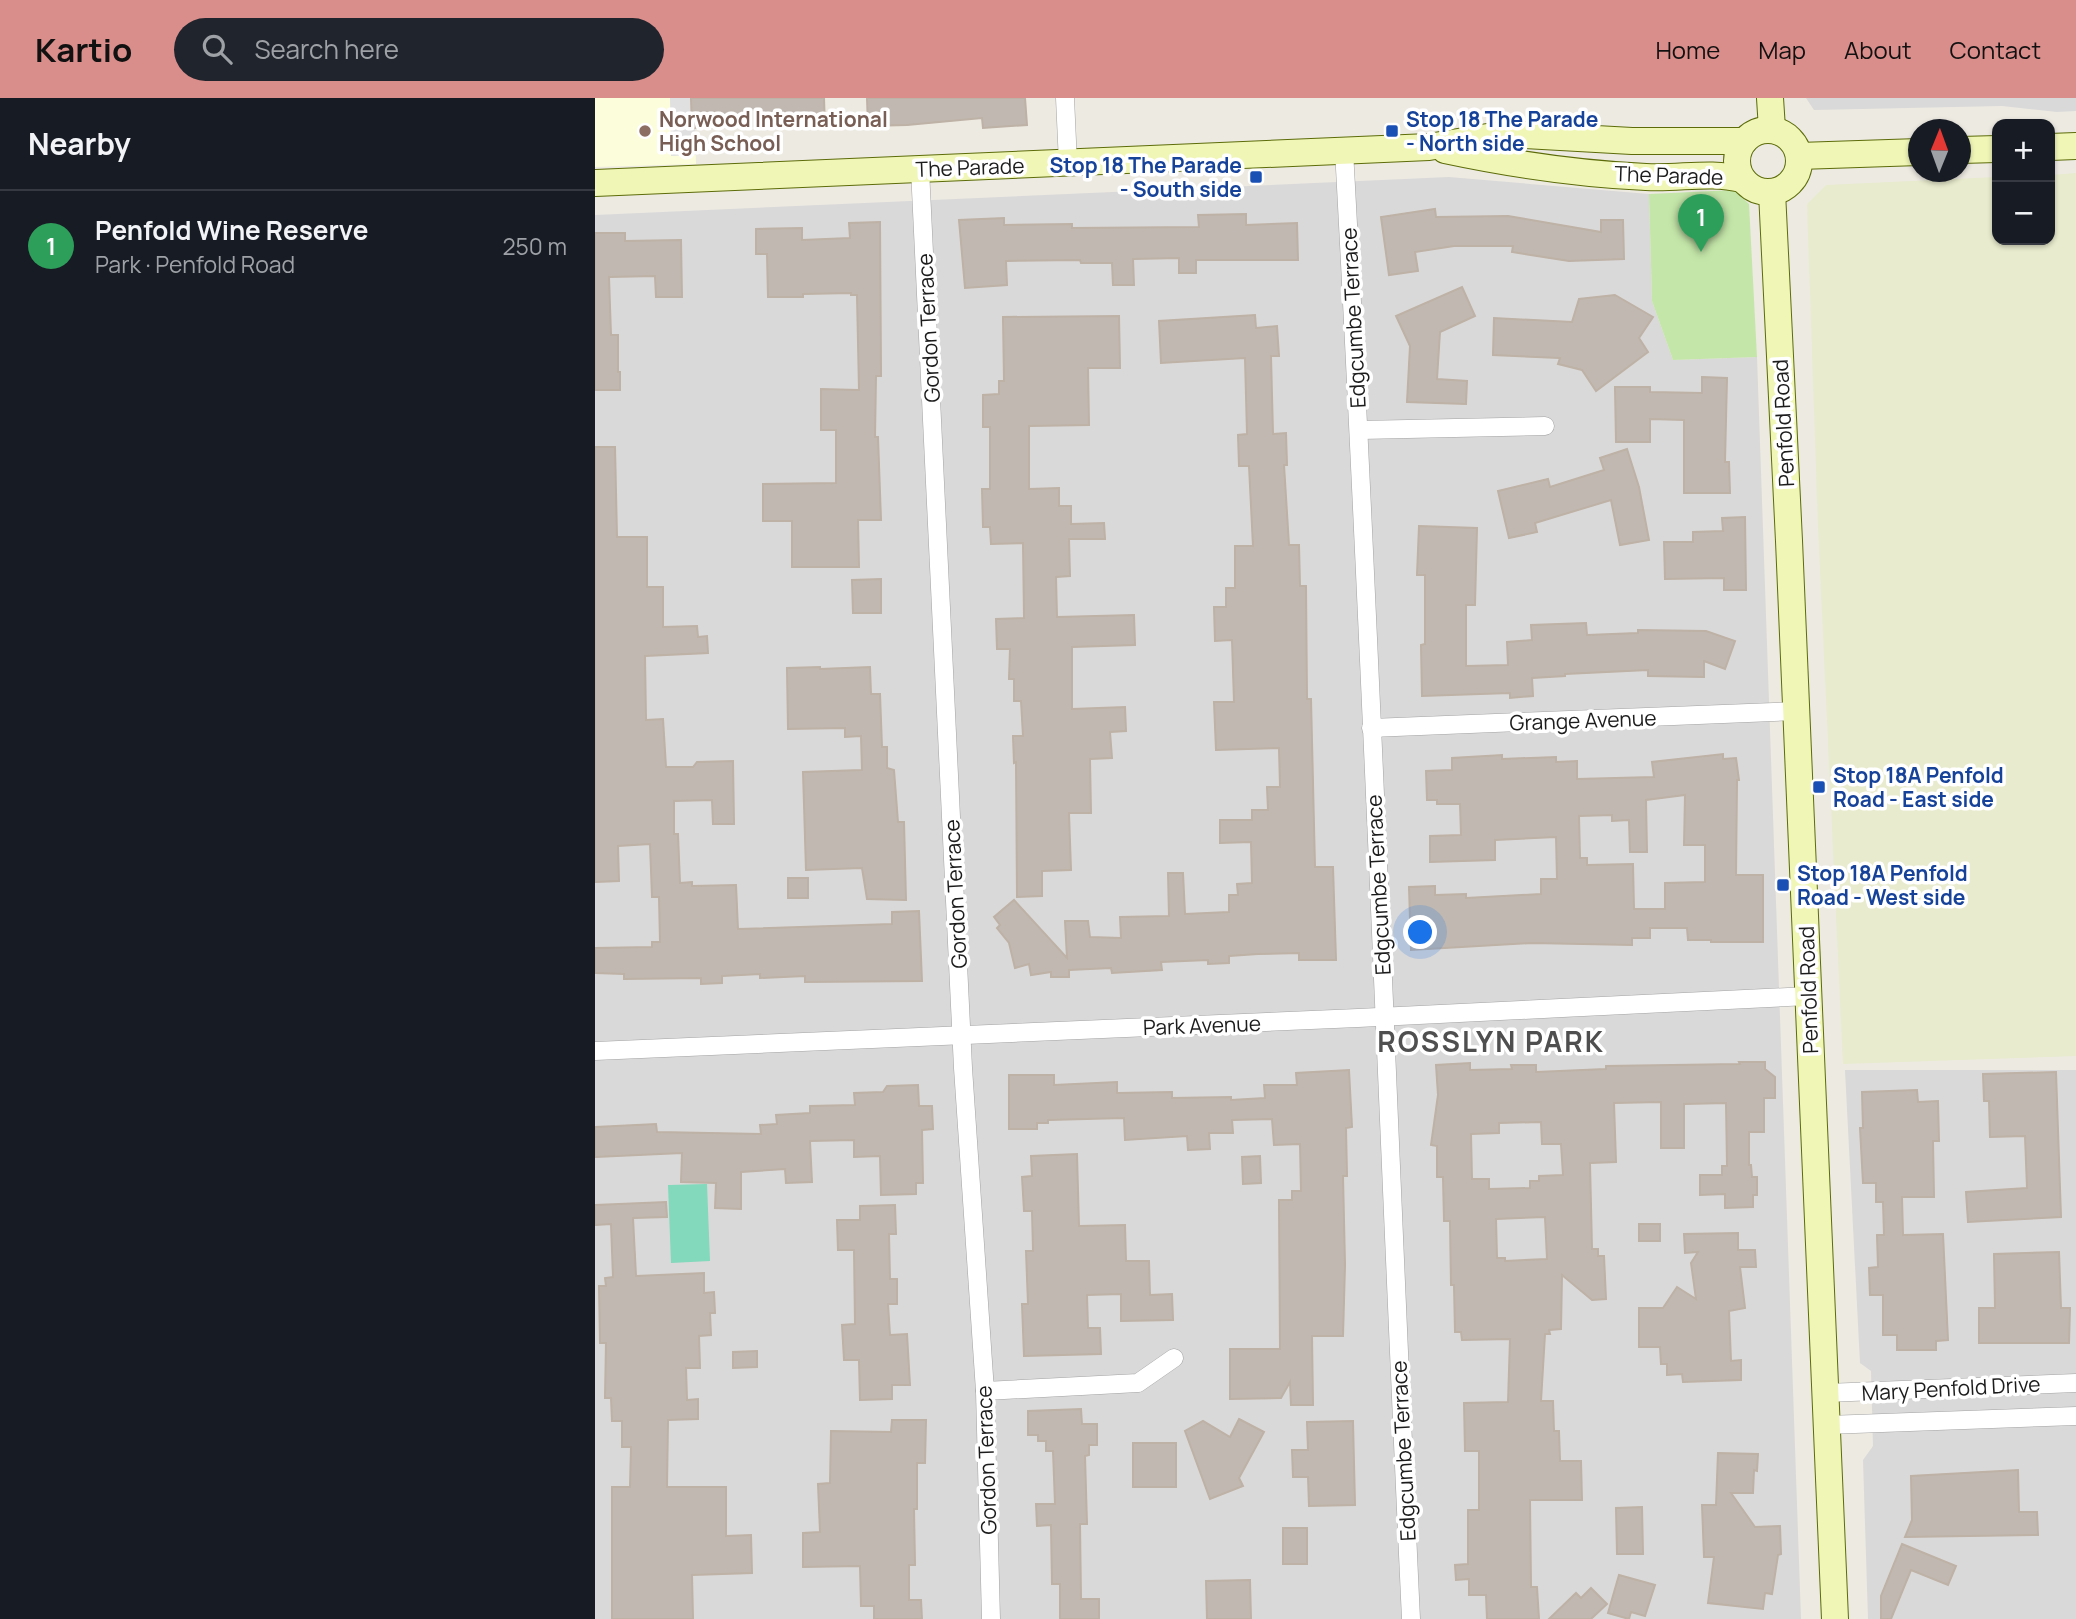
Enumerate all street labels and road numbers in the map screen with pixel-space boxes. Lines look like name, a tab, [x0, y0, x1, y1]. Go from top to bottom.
street label: The Parade	[915, 151, 1025, 183]
street label: The Parade	[1614, 159, 1724, 191]
street label: Edgcumbe Terrace	[1334, 227, 1372, 409]
street label: Gordon Terrace	[910, 253, 946, 403]
street label: Penfold Road	[1766, 358, 1800, 488]
street label: Grange Avenue	[1509, 703, 1657, 737]
street label: Edgcumbe Terrace	[1359, 794, 1397, 976]
street label: Gordon Terrace	[937, 819, 973, 969]
street label: Penfold Road	[1792, 926, 1824, 1054]
street label: Park Avenue	[1143, 1009, 1261, 1041]
street label: Edgcumbe Terrace	[1384, 1360, 1422, 1542]
street label: Mary Penfold Drive	[1861, 1369, 2041, 1407]
street label: Gordon Terrace	[969, 1385, 1003, 1535]

